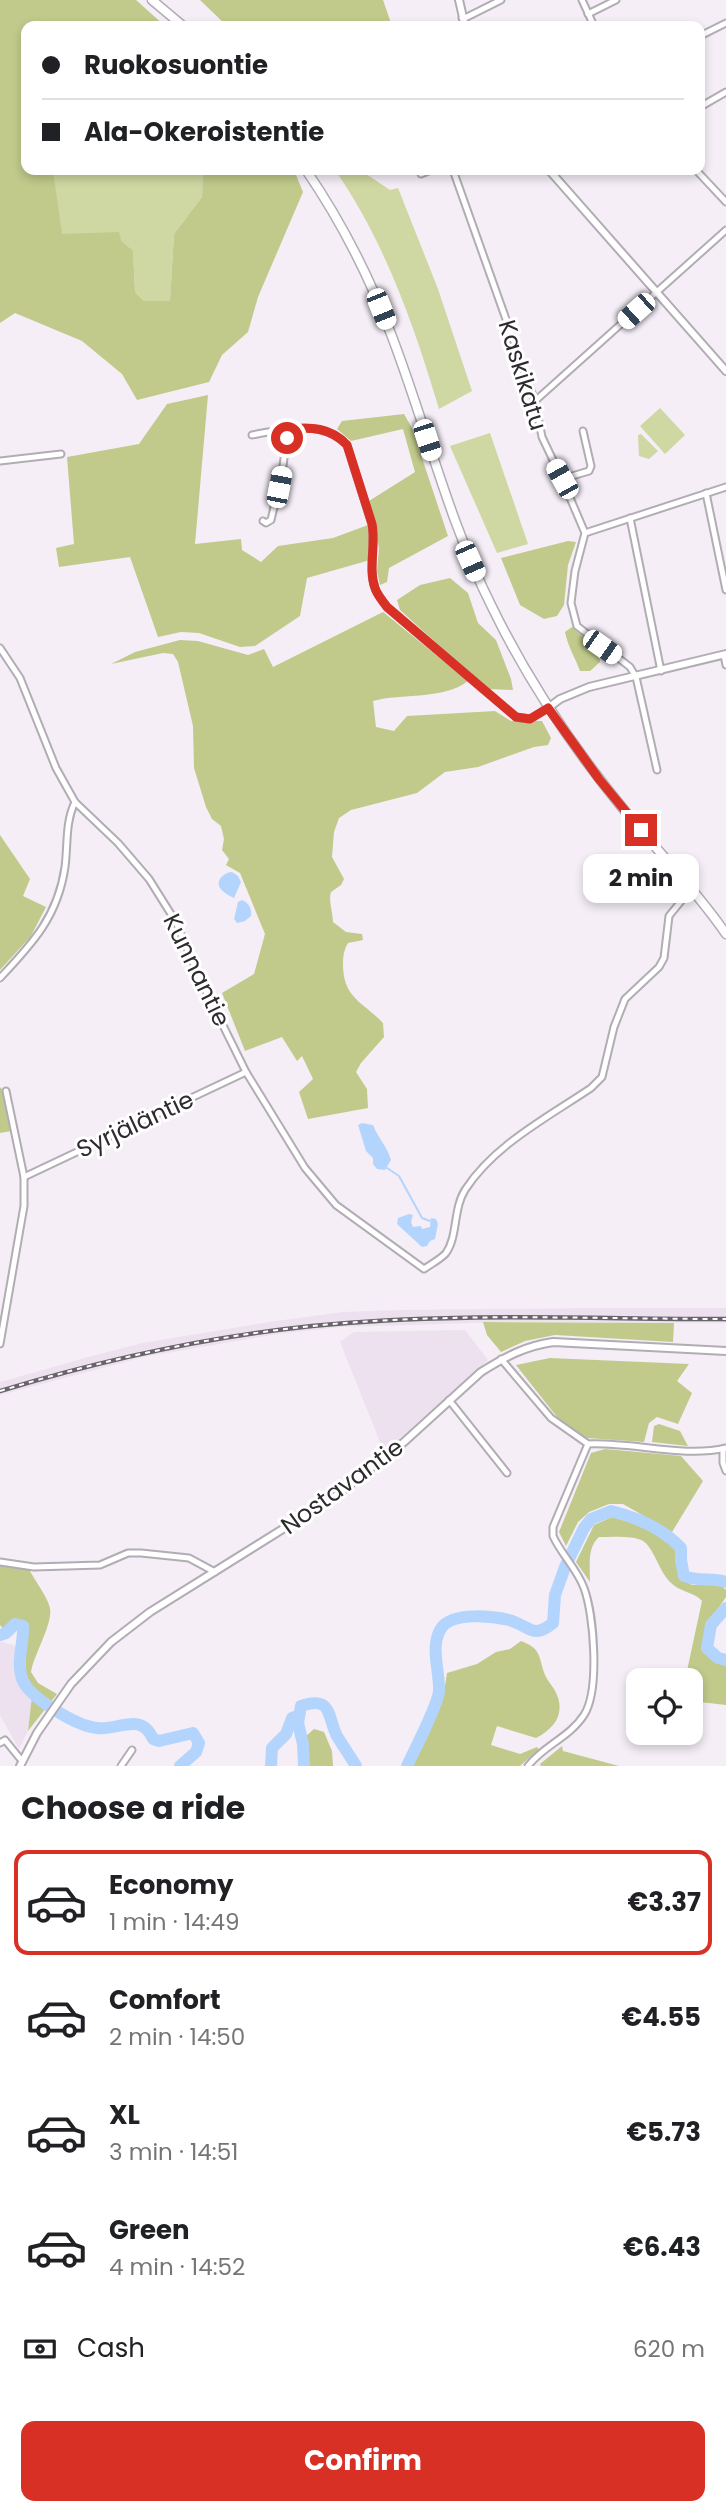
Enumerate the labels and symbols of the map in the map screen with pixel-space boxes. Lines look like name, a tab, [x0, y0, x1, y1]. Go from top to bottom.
car	[364, 286, 399, 332]
car	[614, 289, 659, 333]
street label: Kaskikatu	[491, 316, 555, 434]
car	[411, 417, 444, 463]
route start	[271, 422, 303, 454]
car	[543, 456, 582, 502]
car	[265, 464, 294, 510]
car	[452, 538, 489, 584]
car	[579, 626, 626, 668]
route end	[625, 814, 657, 846]
callout: 2 min	[583, 854, 699, 903]
street label: Kunnantie	[156, 908, 238, 1032]
street label: Syrjäläntie	[71, 1082, 199, 1166]
street label: Nostavantie	[274, 1430, 410, 1542]

